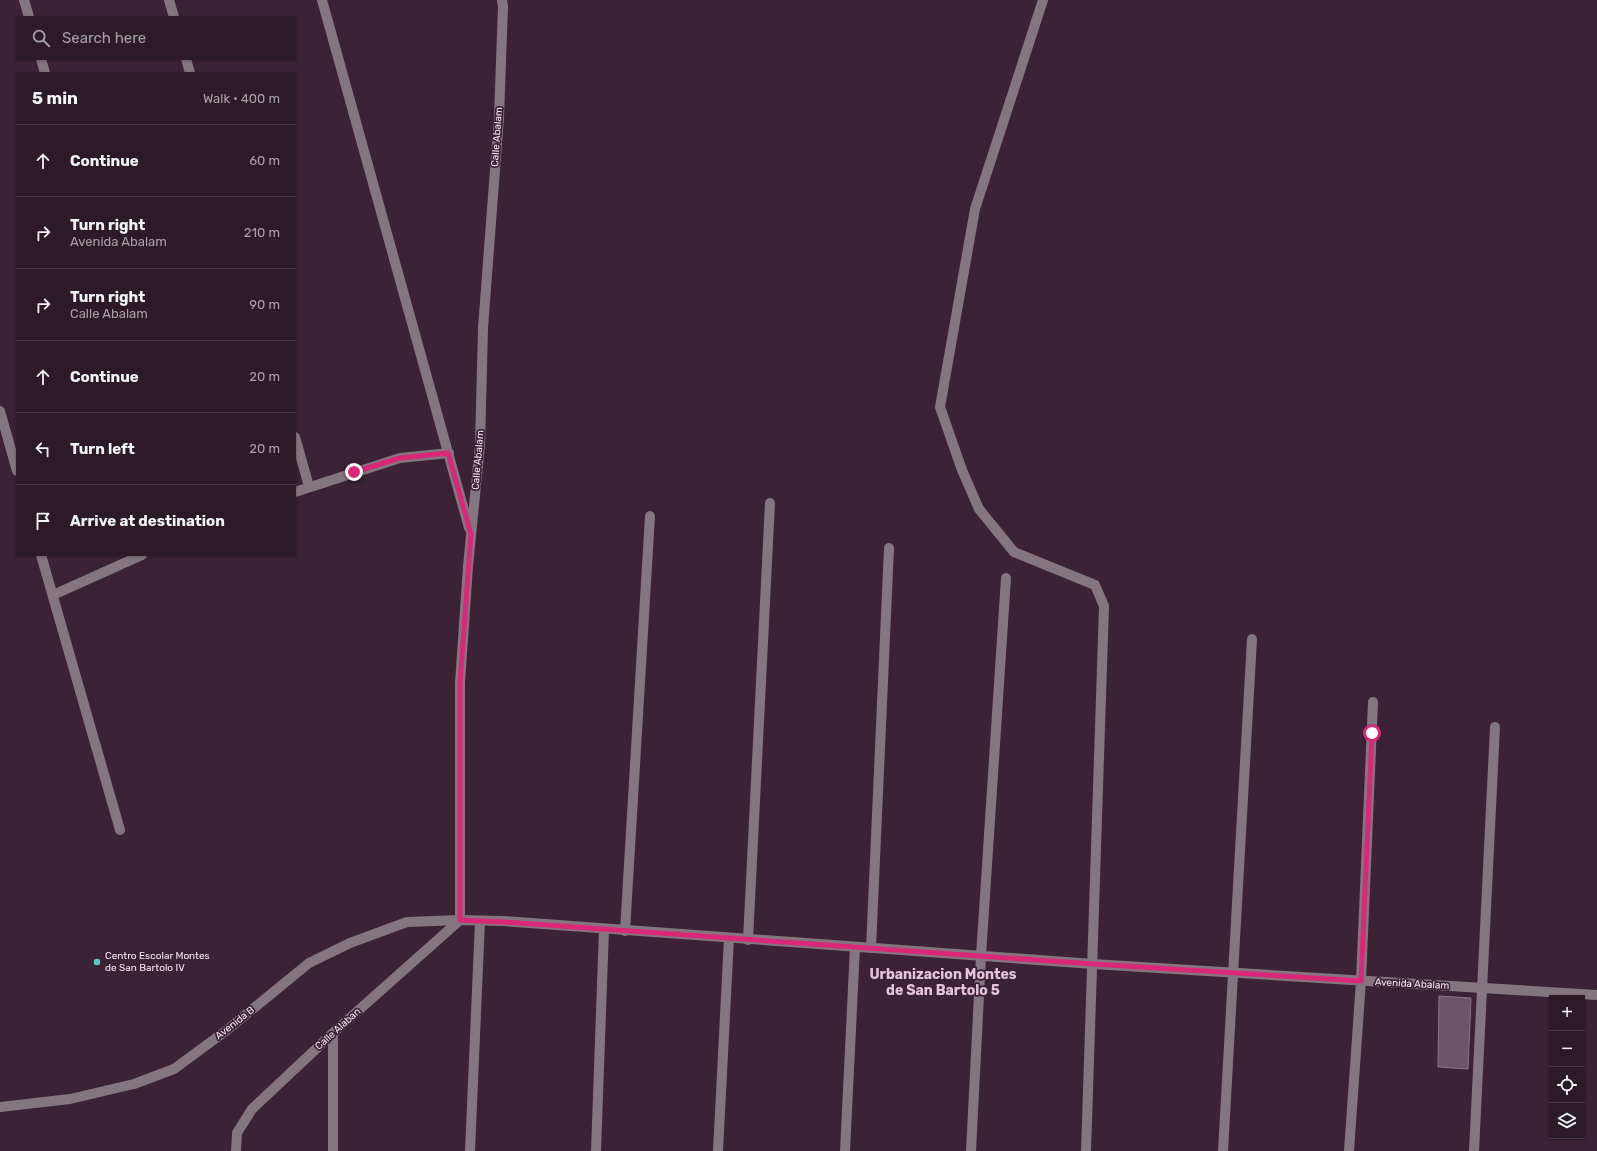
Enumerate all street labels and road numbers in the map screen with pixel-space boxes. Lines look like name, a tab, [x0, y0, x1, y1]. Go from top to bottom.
street label: Calle Abalam	[489, 107, 505, 167]
street label: Calle Abalam	[469, 430, 487, 490]
street label: Avenida Abalam	[1374, 976, 1450, 992]
street label: Avenida B	[213, 1004, 257, 1042]
street label: Calle Alaban	[313, 1005, 363, 1053]

